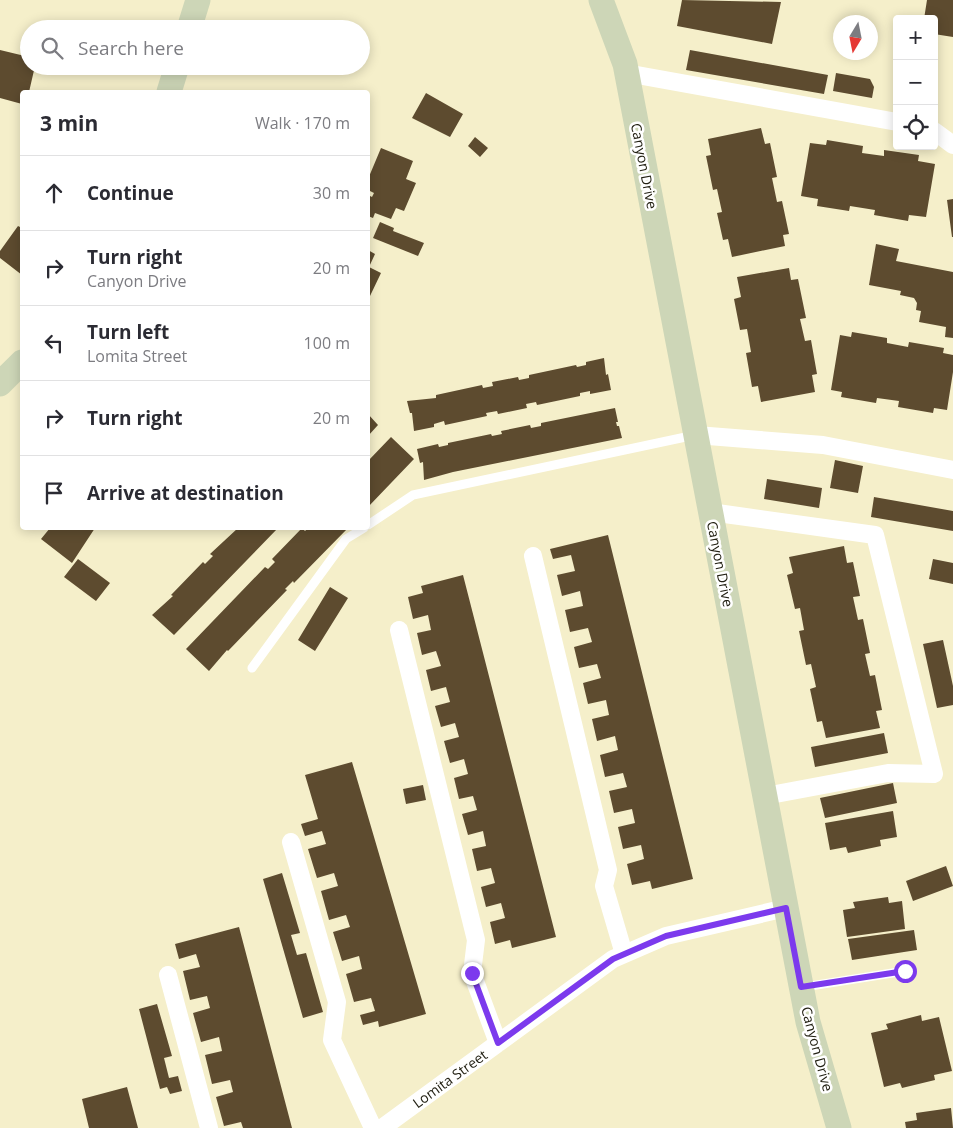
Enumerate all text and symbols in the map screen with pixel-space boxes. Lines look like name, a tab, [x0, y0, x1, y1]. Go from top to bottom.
north arrow	[833, 15, 878, 60]
map controls	[893, 15, 938, 150]
button: +	[893, 15, 938, 60]
search box	[20, 20, 370, 75]
icon: search	[38, 34, 66, 62]
text: Search here	[78, 35, 184, 61]
button: −	[893, 60, 938, 105]
button: locate	[893, 105, 938, 150]
text: 3 min	[40, 109, 98, 137]
text: Walk · 170 m	[255, 112, 350, 134]
street label: Canyon Drive	[627, 121, 662, 211]
icon: ahead	[40, 179, 68, 207]
text: Continue	[87, 180, 174, 206]
text: 30 m	[313, 182, 350, 204]
text: Turn right	[87, 244, 182, 270]
icon: right	[40, 254, 68, 282]
text: 20 m	[313, 257, 350, 279]
text: Canyon Drive	[87, 270, 187, 292]
text: Turn left	[87, 319, 169, 345]
icon: left	[40, 329, 68, 357]
text: 100 m	[304, 332, 350, 354]
text: Lomita Street	[87, 345, 187, 367]
icon: right	[40, 404, 68, 432]
text: Turn right	[87, 405, 182, 431]
text: 20 m	[313, 407, 350, 429]
icon: arrive	[40, 479, 68, 507]
text: Arrive at destination	[87, 480, 284, 506]
street label: Canyon Drive	[703, 519, 738, 609]
route start	[894, 960, 917, 983]
route end	[461, 962, 484, 985]
street label: Canyon Drive	[797, 1004, 838, 1094]
street label: Lomita Street	[409, 1045, 491, 1112]

